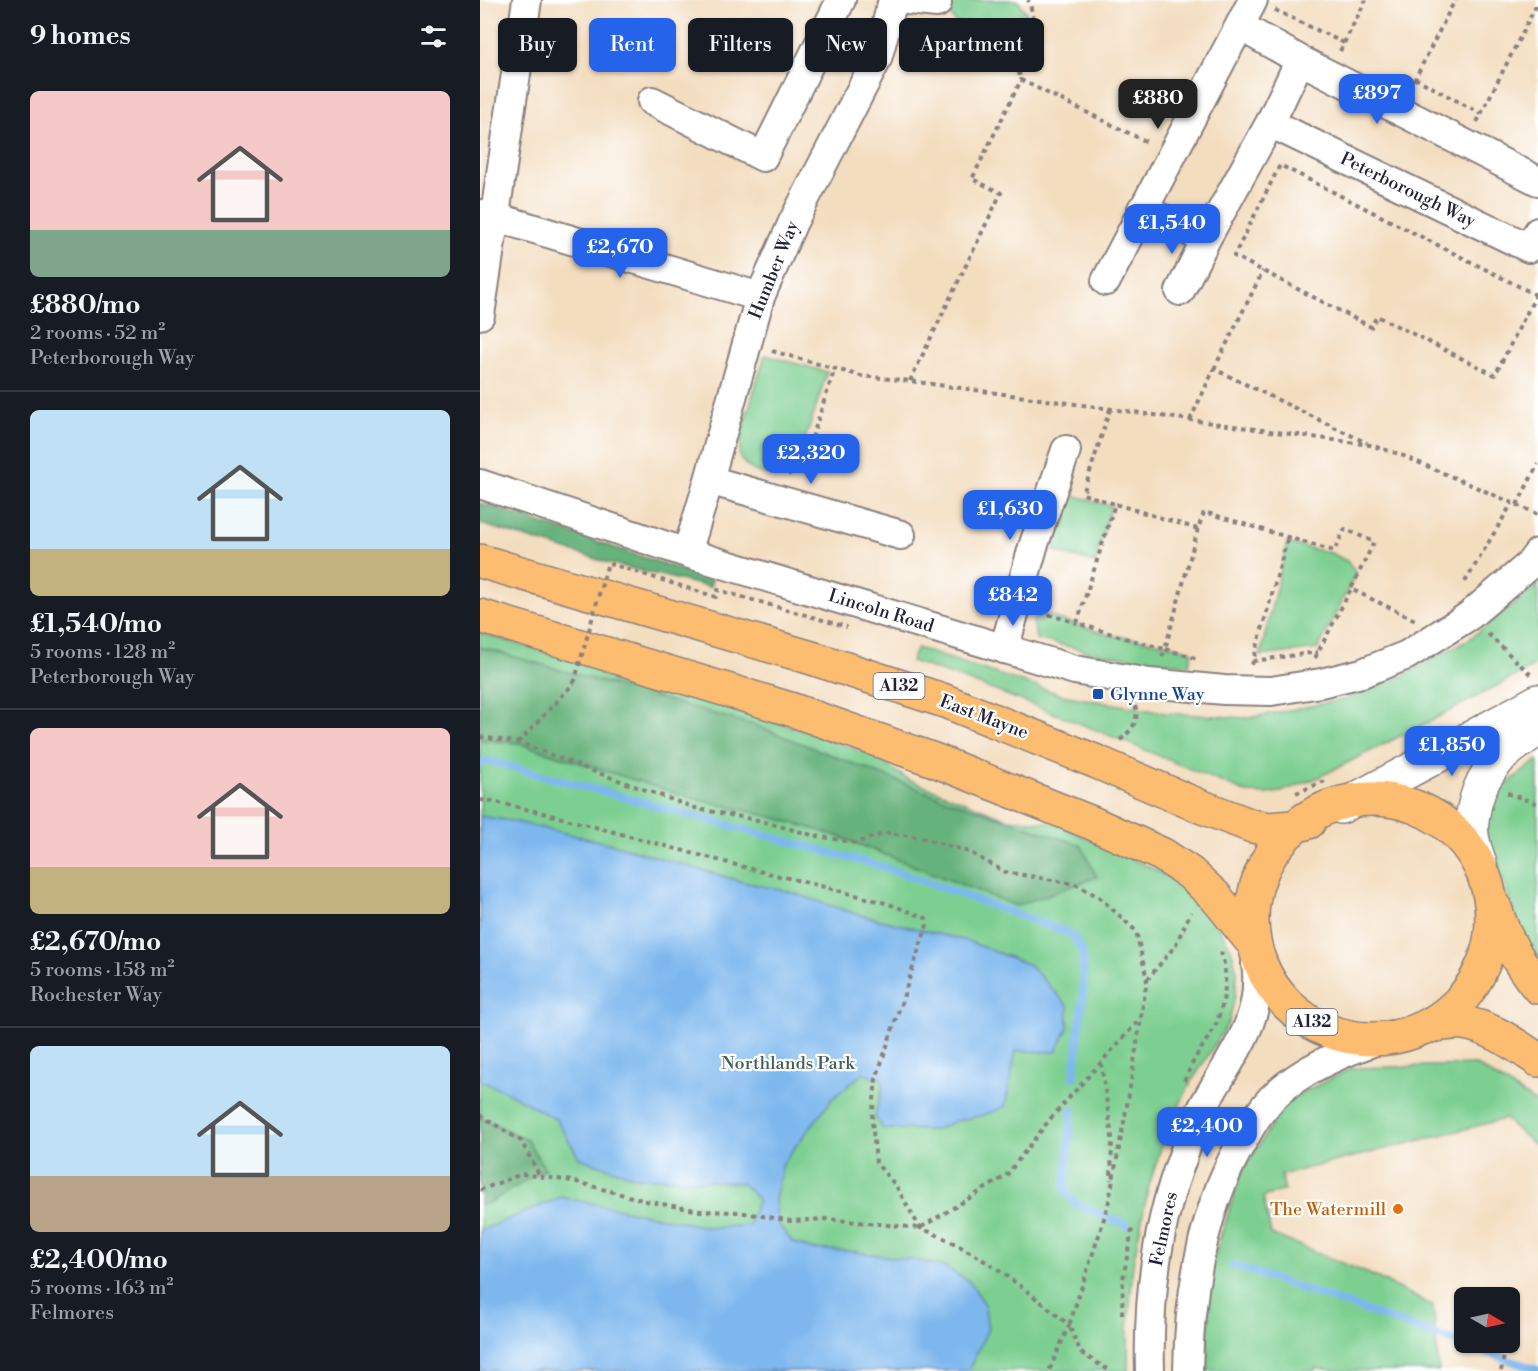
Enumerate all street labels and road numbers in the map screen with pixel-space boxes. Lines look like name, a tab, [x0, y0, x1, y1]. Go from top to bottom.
street label: Peterborough Way	[1336, 147, 1480, 233]
street label: Humber Way	[744, 217, 804, 323]
street label: Lincoln Road	[825, 584, 937, 638]
road number: A132	[874, 673, 924, 699]
street label: East Mayne	[936, 690, 1032, 744]
road number: A132	[1286, 1009, 1338, 1035]
street label: Felmores	[1145, 1190, 1183, 1268]

